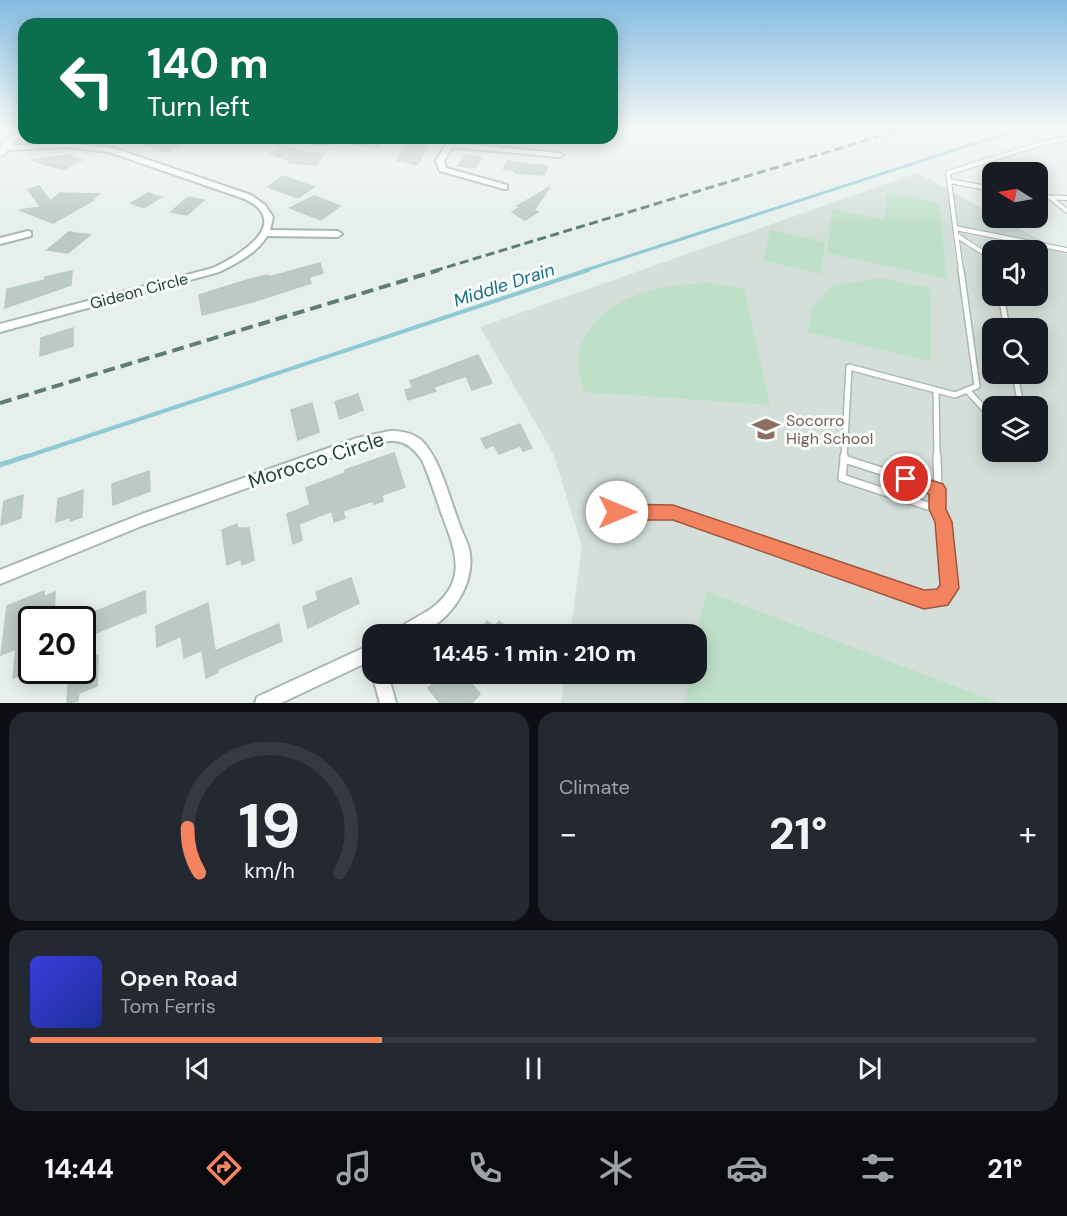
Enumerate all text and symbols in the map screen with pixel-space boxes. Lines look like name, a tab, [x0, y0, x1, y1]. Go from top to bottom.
text: 140 m	[147, 36, 269, 91]
icon: left	[48, 42, 126, 120]
text: Turn left	[147, 89, 250, 124]
north arrow	[982, 162, 1048, 228]
map controls	[982, 162, 1048, 462]
button: sound	[982, 240, 1048, 306]
water label: Middle Drain	[450, 257, 558, 313]
street label: Gideon Circle	[88, 268, 190, 314]
button: search	[982, 318, 1048, 384]
button: layers	[982, 396, 1048, 462]
place label: Socorro High School	[786, 410, 873, 449]
school or university icon: Socorro High School	[751, 414, 781, 444]
street label: Morocco Circle	[245, 426, 387, 494]
pin	[880, 453, 931, 504]
icon: arrive	[889, 462, 922, 495]
position arrow	[585, 480, 649, 544]
speed limit sign: 20	[18, 606, 96, 684]
text: 14:45 · 1 min · 210 m	[433, 639, 636, 668]
text: Climate	[559, 774, 630, 800]
text: 19	[238, 785, 300, 866]
text: 21°	[769, 804, 827, 863]
text: −	[559, 812, 577, 855]
text: +	[1019, 812, 1037, 855]
text: km/h	[244, 858, 294, 886]
text: Open Road	[120, 964, 238, 993]
text: Tom Ferris	[120, 993, 216, 1019]
icon: previous	[181, 1052, 214, 1085]
icon: pause	[517, 1052, 550, 1085]
icon: next	[853, 1052, 886, 1085]
icon: directions	[203, 1147, 245, 1189]
icon: music	[333, 1147, 375, 1189]
icon: phone	[464, 1147, 506, 1189]
icon: climate	[595, 1147, 637, 1189]
icon: car	[726, 1147, 768, 1189]
icon: filters	[857, 1147, 899, 1189]
text: 14:44	[44, 1151, 114, 1186]
text: 21°	[987, 1151, 1023, 1186]

